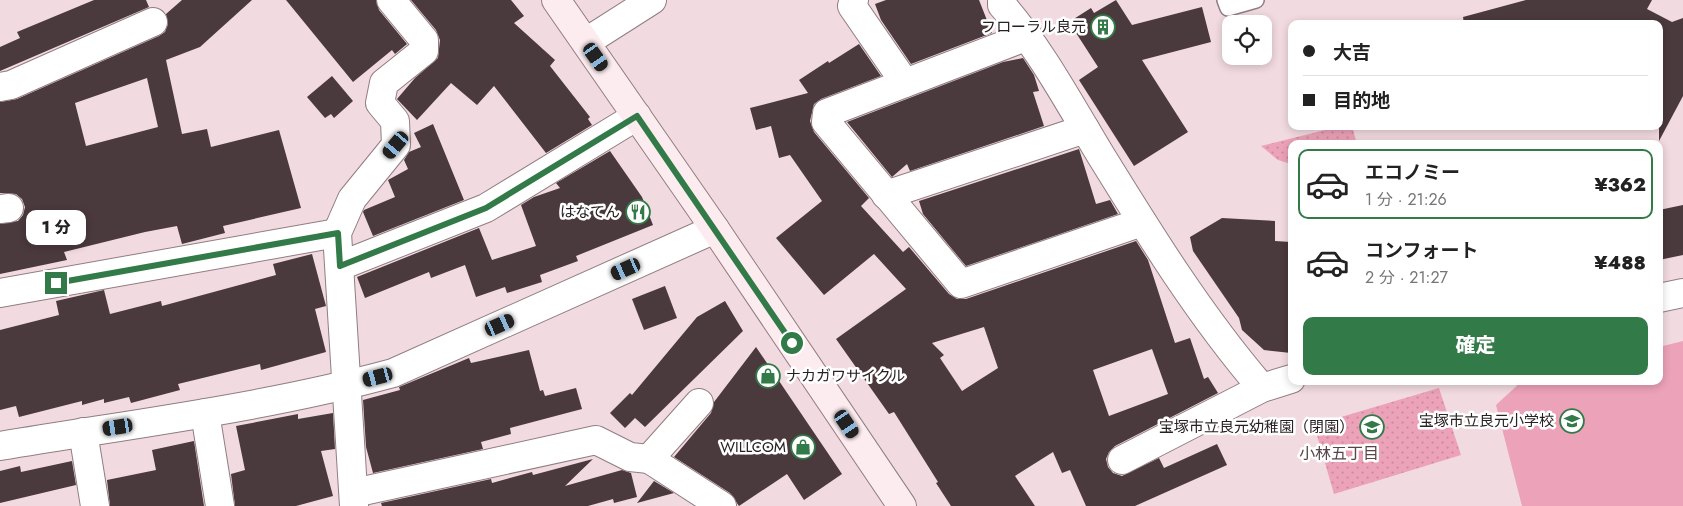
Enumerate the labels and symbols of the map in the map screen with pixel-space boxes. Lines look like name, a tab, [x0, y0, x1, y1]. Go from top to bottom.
building icon: フローラル良元	[1090, 14, 1116, 40]
place label: フローラル良元	[981, 16, 1086, 38]
car	[581, 40, 610, 74]
car	[380, 129, 411, 161]
restaurant icon: はなてん	[625, 199, 651, 225]
place label: はなてん	[560, 201, 620, 223]
callout: 1 分	[26, 210, 86, 246]
car	[609, 256, 642, 282]
route end	[45, 272, 67, 294]
car	[483, 312, 516, 338]
route start	[781, 332, 803, 354]
shop icon: ナカガワサイクル	[755, 363, 781, 389]
place label: ナカガワサイクル	[786, 365, 905, 387]
car	[361, 366, 394, 388]
car	[832, 407, 861, 441]
school or university icon: 宝塚市立良元小学校	[1559, 408, 1585, 434]
place label: 宝塚市立良元小学校	[1419, 410, 1554, 432]
school or university icon: 宝塚市立良元幼稚園（閉園）	[1359, 414, 1385, 440]
place label: 宝塚市立良元幼稚園（閉園）	[1159, 416, 1354, 438]
car	[102, 417, 133, 437]
shop icon: WILLCOM	[790, 434, 816, 460]
place label: WILLCOM	[720, 436, 786, 458]
district label: 小林五丁目	[1299, 442, 1379, 465]

